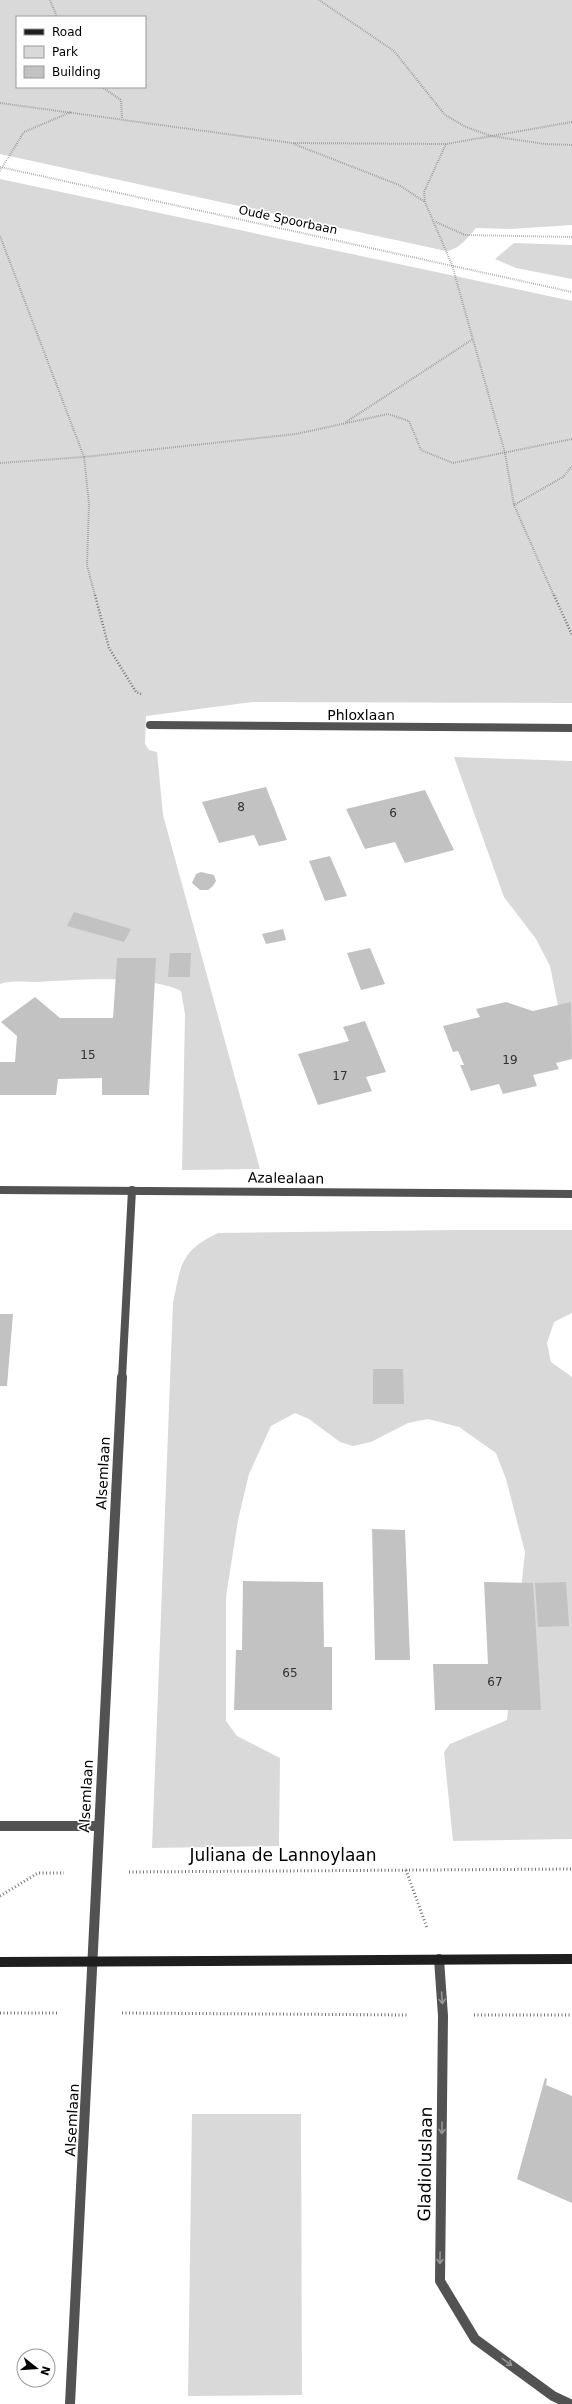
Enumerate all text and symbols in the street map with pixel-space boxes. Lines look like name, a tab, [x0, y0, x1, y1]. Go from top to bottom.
legend	[16, 16, 146, 88]
text: Road	[52, 25, 82, 39]
text: Park	[52, 45, 78, 59]
text: Building	[52, 65, 101, 79]
street label: Oude Spoorbaan	[237, 203, 339, 237]
street label: Phloxlaan	[327, 707, 395, 723]
house number: 8	[237, 800, 245, 814]
house number: 6	[389, 806, 397, 820]
house number: 15	[80, 1048, 96, 1062]
house number: 19	[502, 1053, 518, 1067]
house number: 17	[332, 1069, 348, 1083]
street label: Azalealaan	[248, 1169, 324, 1187]
street label: Alsemlaan	[93, 1436, 113, 1510]
house number: 65	[282, 1666, 298, 1680]
house number: 67	[487, 1675, 503, 1689]
street label: Alsemlaan	[76, 1759, 96, 1833]
street label: Juliana de Lannoylaan	[188, 1845, 377, 1865]
one-way arrow	[438, 1991, 445, 2004]
street label: Alsemlaan	[62, 2083, 82, 2157]
street label: Gladioluslaan	[414, 2106, 436, 2222]
one-way arrow	[438, 2121, 446, 2134]
one-way arrow	[436, 2251, 444, 2264]
north arrow	[16, 2348, 56, 2388]
one-way arrow	[501, 2358, 512, 2366]
text: N	[38, 2364, 53, 2377]

